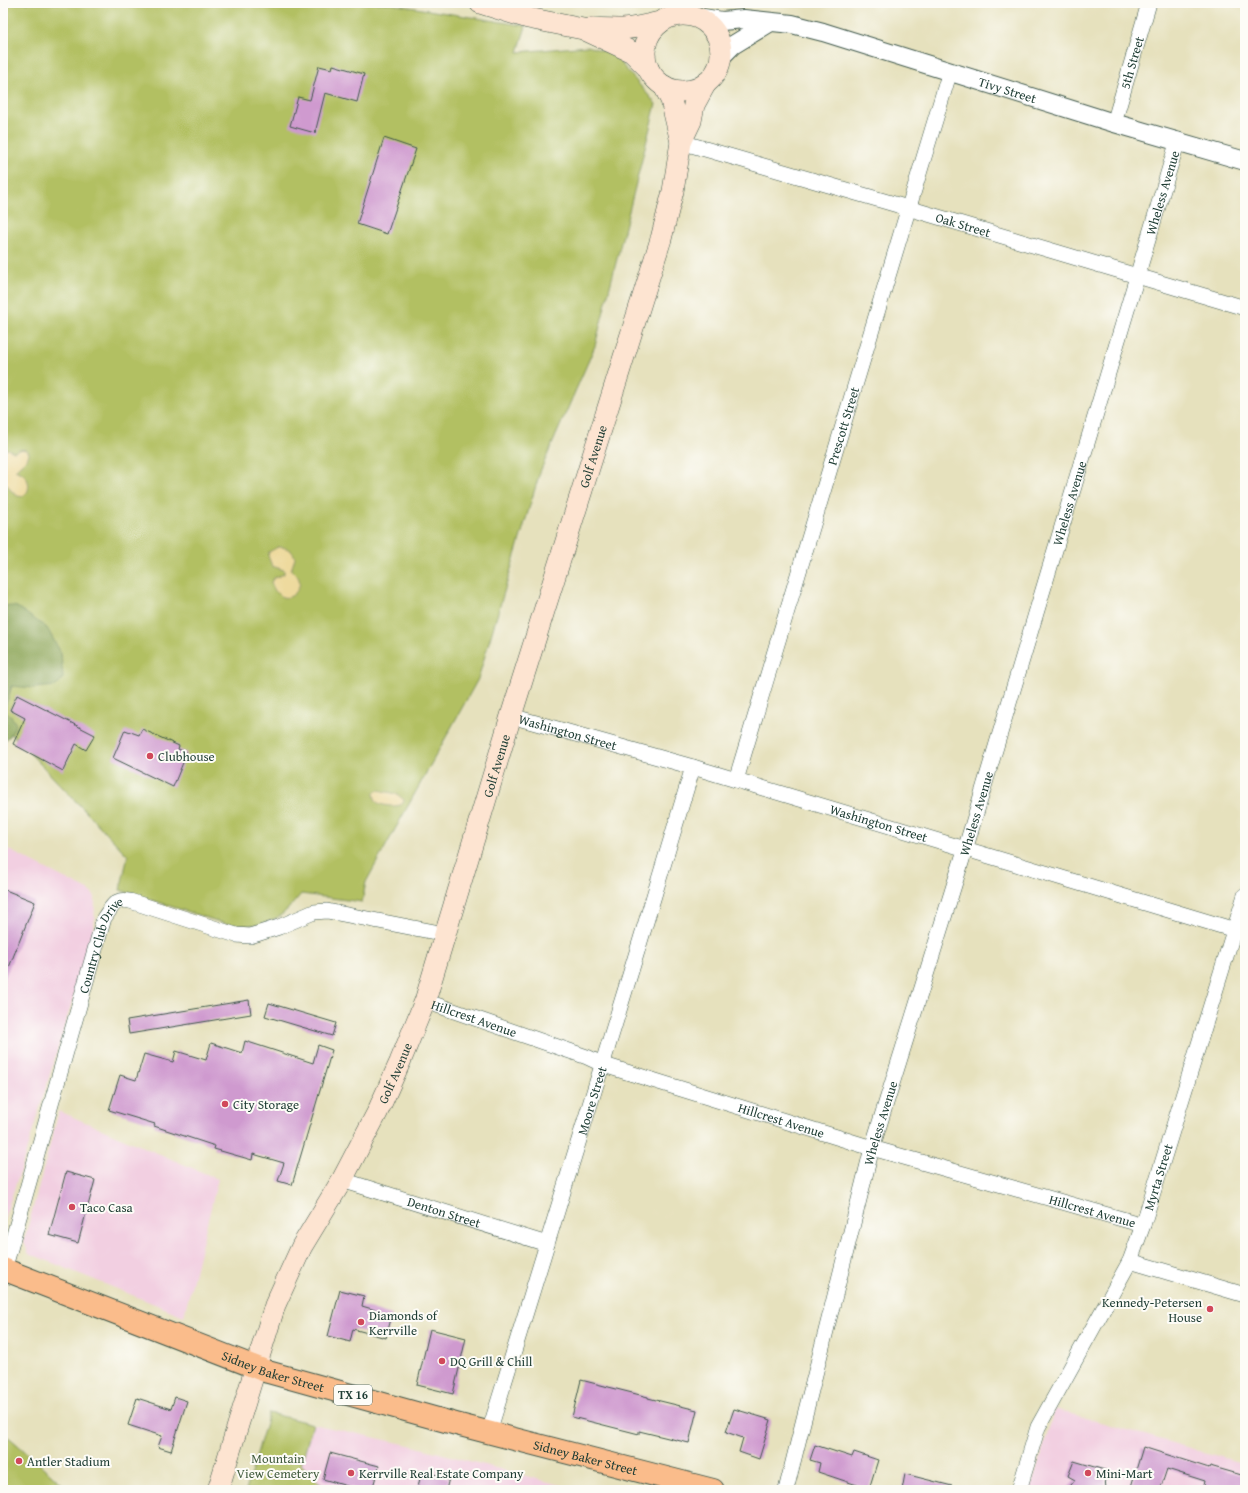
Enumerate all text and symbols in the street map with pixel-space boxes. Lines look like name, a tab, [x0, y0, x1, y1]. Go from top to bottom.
street label: 5th Street	[1115, 34, 1149, 91]
street label: Tivy Street	[976, 72, 1039, 108]
street label: Wheless Avenue	[1141, 148, 1184, 238]
street label: Oak Street	[933, 208, 993, 242]
street label: Prescott Street	[823, 384, 864, 467]
street label: Golf Avenue	[574, 423, 612, 490]
street label: Wheless Avenue	[1048, 459, 1091, 548]
street label: Washington Street	[516, 710, 619, 755]
street label: Golf Avenue	[478, 732, 515, 800]
place label: Clubhouse	[158, 747, 215, 766]
marker: Clubhouse	[145, 751, 155, 761]
street label: Wheless Avenue	[955, 769, 998, 858]
street label: Washington Street	[828, 800, 930, 847]
street label: Country Club Drive	[74, 892, 125, 996]
street label: Hillcrest Avenue	[429, 995, 519, 1042]
street label: Golf Avenue	[373, 1040, 417, 1107]
street label: Moore Street	[573, 1064, 612, 1137]
street label: Wheless Avenue	[859, 1078, 902, 1167]
place label: City Storage	[233, 1095, 299, 1114]
street label: Hillcrest Avenue	[736, 1098, 827, 1143]
marker: City Storage	[220, 1099, 230, 1109]
street label: Myrta Street	[1139, 1141, 1178, 1213]
street label: Hillcrest Avenue	[1047, 1190, 1138, 1232]
street label: Denton Street	[405, 1192, 483, 1233]
place label: Taco Casa	[80, 1198, 134, 1217]
marker: Taco Casa	[67, 1202, 77, 1212]
place label: Kennedy-Petersen House	[1102, 1293, 1203, 1327]
marker: Kennedy-Petersen House	[1205, 1304, 1215, 1314]
place label: Diamonds of Kerrville	[369, 1306, 439, 1340]
marker: Diamonds of Kerrville	[356, 1317, 366, 1327]
street label: Sidney Baker Street	[219, 1346, 327, 1397]
place label: DQ Grill & Chill	[450, 1352, 533, 1371]
marker: DQ Grill & Chill	[437, 1356, 447, 1366]
road number: TX 16	[334, 1385, 372, 1405]
street label: Sidney Baker Street	[531, 1435, 640, 1480]
park label: Mountain View Cemetery	[237, 1449, 320, 1483]
place label: Antler Stadium	[27, 1452, 110, 1471]
marker: Antler Stadium	[14, 1456, 24, 1466]
place label: Kerrville Real Estate Company	[359, 1464, 524, 1483]
place label: Mini-Mart	[1096, 1464, 1153, 1483]
marker: Kerrville Real Estate Company	[346, 1468, 356, 1478]
marker: Mini-Mart	[1083, 1468, 1093, 1478]

